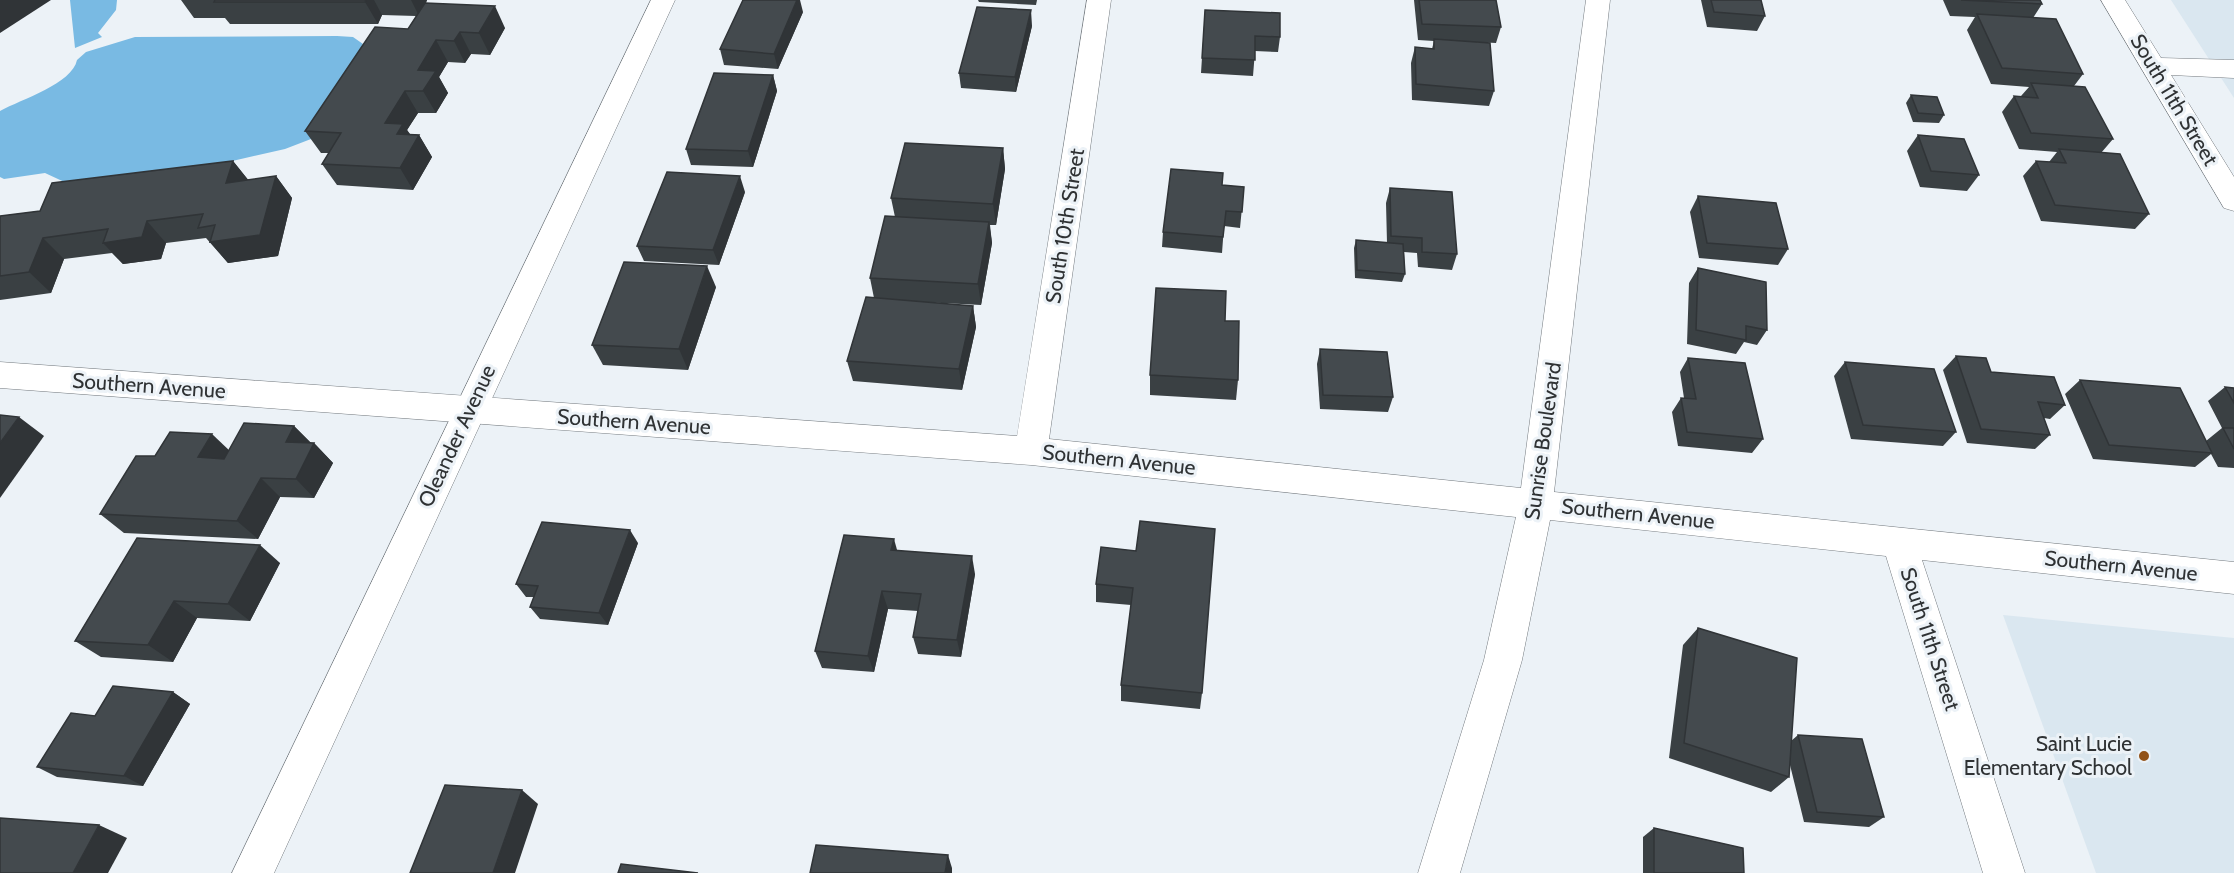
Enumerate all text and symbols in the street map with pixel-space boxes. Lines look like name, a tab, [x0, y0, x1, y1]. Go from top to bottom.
street label: South 11th Street	[2125, 30, 2223, 170]
street label: South 10th Street	[1040, 147, 1089, 305]
street label: Sunrise Boulevard	[1519, 360, 1566, 521]
street label: Oleander Avenue	[413, 361, 500, 511]
street label: Southern Avenue	[71, 368, 227, 403]
street label: Southern Avenue	[556, 404, 712, 439]
street label: Southern Avenue	[1041, 439, 1197, 480]
street label: Southern Avenue	[1560, 493, 1716, 534]
street label: Southern Avenue	[2043, 545, 2199, 586]
street label: South 11th Street	[1896, 564, 1965, 713]
place label: Saint Lucie Elementary School	[1964, 731, 2132, 780]
marker: Saint Lucie Elementary School	[2137, 749, 2151, 763]

